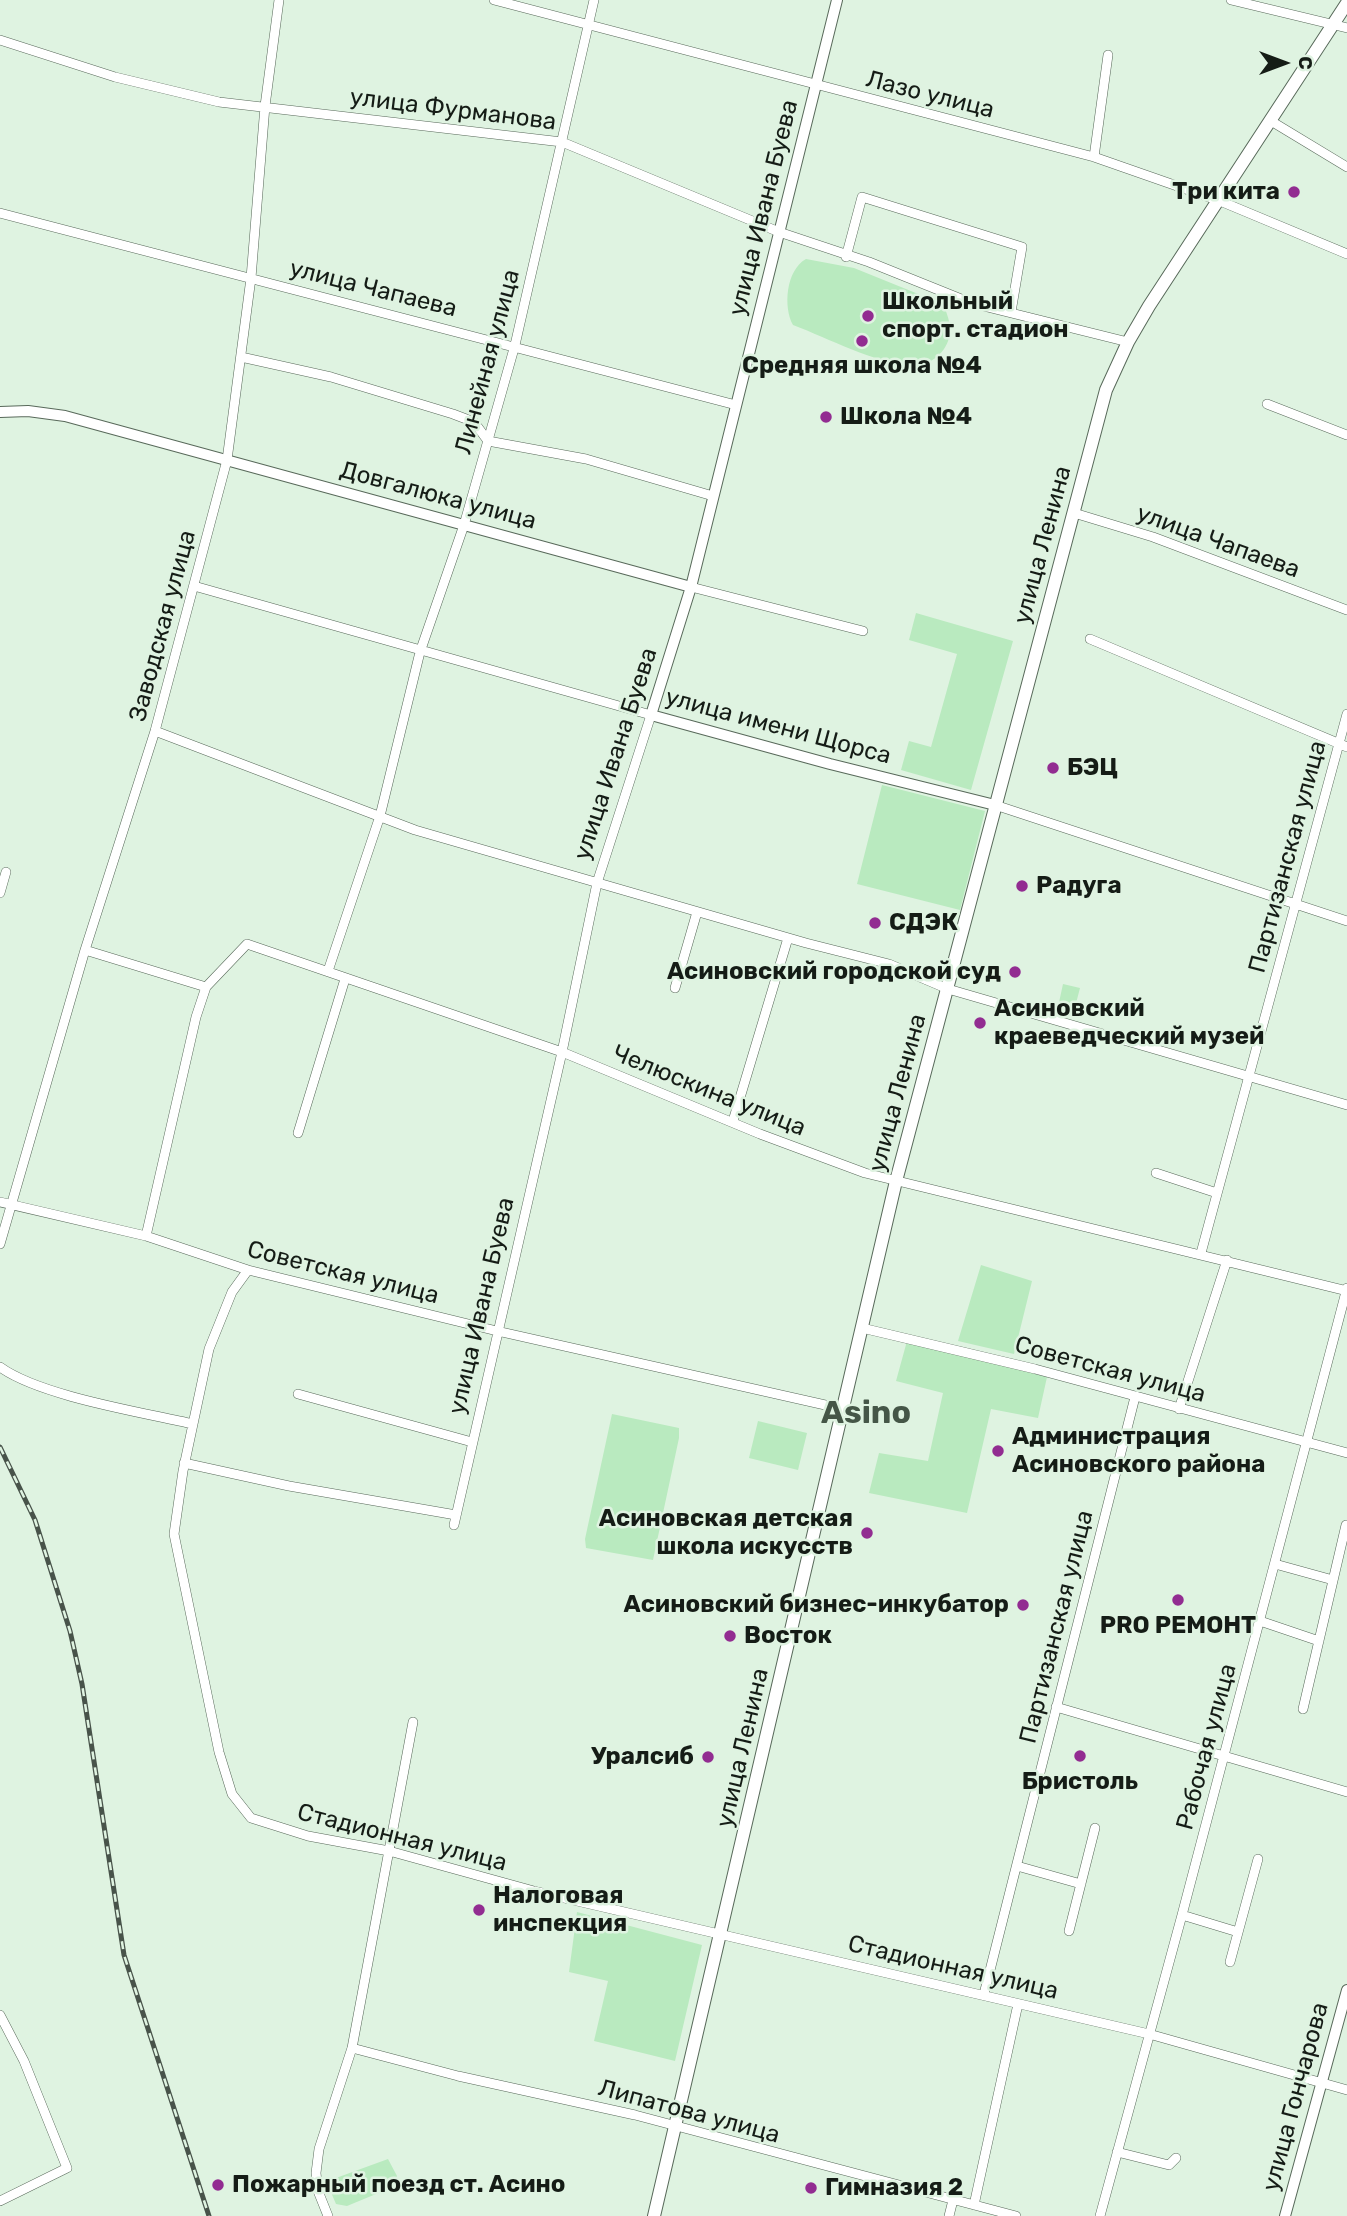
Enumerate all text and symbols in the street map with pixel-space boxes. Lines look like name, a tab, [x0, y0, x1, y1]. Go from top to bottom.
north arrow	[1249, 28, 1319, 98]
text: С	[1294, 56, 1317, 70]
street label: Лазо улица	[863, 65, 997, 125]
street label: улица Фурманова	[348, 83, 558, 137]
street label: улица Ивана Буева	[723, 97, 805, 319]
place label: Три кита	[1172, 178, 1280, 206]
marker: Три кита	[1286, 184, 1302, 200]
street label: улица Чапаева	[286, 254, 460, 324]
street label: Линейная улица	[449, 266, 527, 458]
place label: Школьный спорт. стадион	[882, 288, 1069, 344]
marker: Школьный спорт. стадион	[860, 308, 876, 324]
marker: Средняя школа №4	[854, 333, 870, 349]
place label: Средняя школа №4	[742, 352, 982, 380]
place label: Школа №4	[840, 403, 972, 431]
marker: Школа №4	[818, 409, 834, 425]
street label: Довгалюка улица	[337, 456, 539, 536]
street label: улица Ленина	[1008, 463, 1078, 627]
street label: улица Чапаева	[1133, 499, 1303, 585]
street label: Заводская улица	[124, 527, 202, 725]
street label: улица Ивана Буева	[568, 644, 664, 864]
street label: улица имени Щорса	[662, 683, 894, 771]
street label: Партизанская улица	[1243, 738, 1333, 976]
place label: БЭЦ	[1067, 754, 1118, 782]
marker: БЭЦ	[1045, 760, 1061, 776]
place label: Радуга	[1036, 872, 1122, 900]
marker: Радуга	[1014, 878, 1030, 894]
place label: СДЭК	[889, 909, 958, 937]
marker: СДЭК	[867, 915, 883, 931]
place label: Асиновский городской суд	[667, 958, 1001, 986]
marker: Асиновский городской суд	[1007, 964, 1023, 980]
place label: Асиновский краеведческий музей	[994, 995, 1264, 1051]
street label: улица Ленина	[863, 1011, 933, 1175]
marker: Асиновский краеведческий музей	[972, 1015, 988, 1031]
street label: Челюскина улица	[608, 1039, 810, 1143]
street label: улица Ивана Буева	[443, 1195, 521, 1417]
street label: Советская улица	[244, 1235, 442, 1311]
street label: Советская улица	[1011, 1331, 1209, 1409]
district label: Asino	[821, 1395, 911, 1433]
place label: Администрация Асиновского района	[1012, 1423, 1265, 1479]
marker: Администрация Асиновского района	[990, 1443, 1006, 1459]
place label: Асиновская детская школа искусств	[599, 1505, 853, 1561]
street label: Партизанская улица	[1014, 1508, 1100, 1746]
marker: Асиновская детская школа искусств	[859, 1525, 875, 1541]
place label: Асиновский бизнес-инкубатор	[624, 1591, 1009, 1619]
marker: PRO РЕМОНТ	[1170, 1592, 1186, 1608]
marker: Асиновский бизнес-инкубатор	[1015, 1597, 1031, 1613]
place label: PRO РЕМОНТ	[1100, 1612, 1256, 1640]
place label: Восток	[744, 1622, 832, 1650]
marker: Восток	[722, 1628, 738, 1644]
street label: Рабочая улица	[1171, 1661, 1243, 1833]
street label: улица Ленина	[711, 1666, 775, 1830]
place label: Уралсиб	[591, 1743, 694, 1771]
marker: Бристоль	[1072, 1748, 1088, 1764]
marker: Уралсиб	[700, 1749, 716, 1765]
place label: Бристоль	[1022, 1768, 1138, 1796]
street label: Стадионная улица	[294, 1798, 510, 1878]
place label: Налоговая инспекция	[493, 1882, 627, 1938]
marker: Налоговая инспекция	[471, 1902, 487, 1918]
street label: Стадионная улица	[845, 1930, 1061, 2006]
street label: улица Гончарова	[1257, 2000, 1335, 2194]
street label: Липатова улица	[595, 2074, 783, 2150]
place label: Пожарный поезд ст. Асино	[232, 2171, 565, 2199]
place label: Гимназия 2	[825, 2174, 963, 2202]
marker: Пожарный поезд ст. Асино	[210, 2177, 226, 2193]
marker: Гимназия 2	[803, 2180, 819, 2196]

